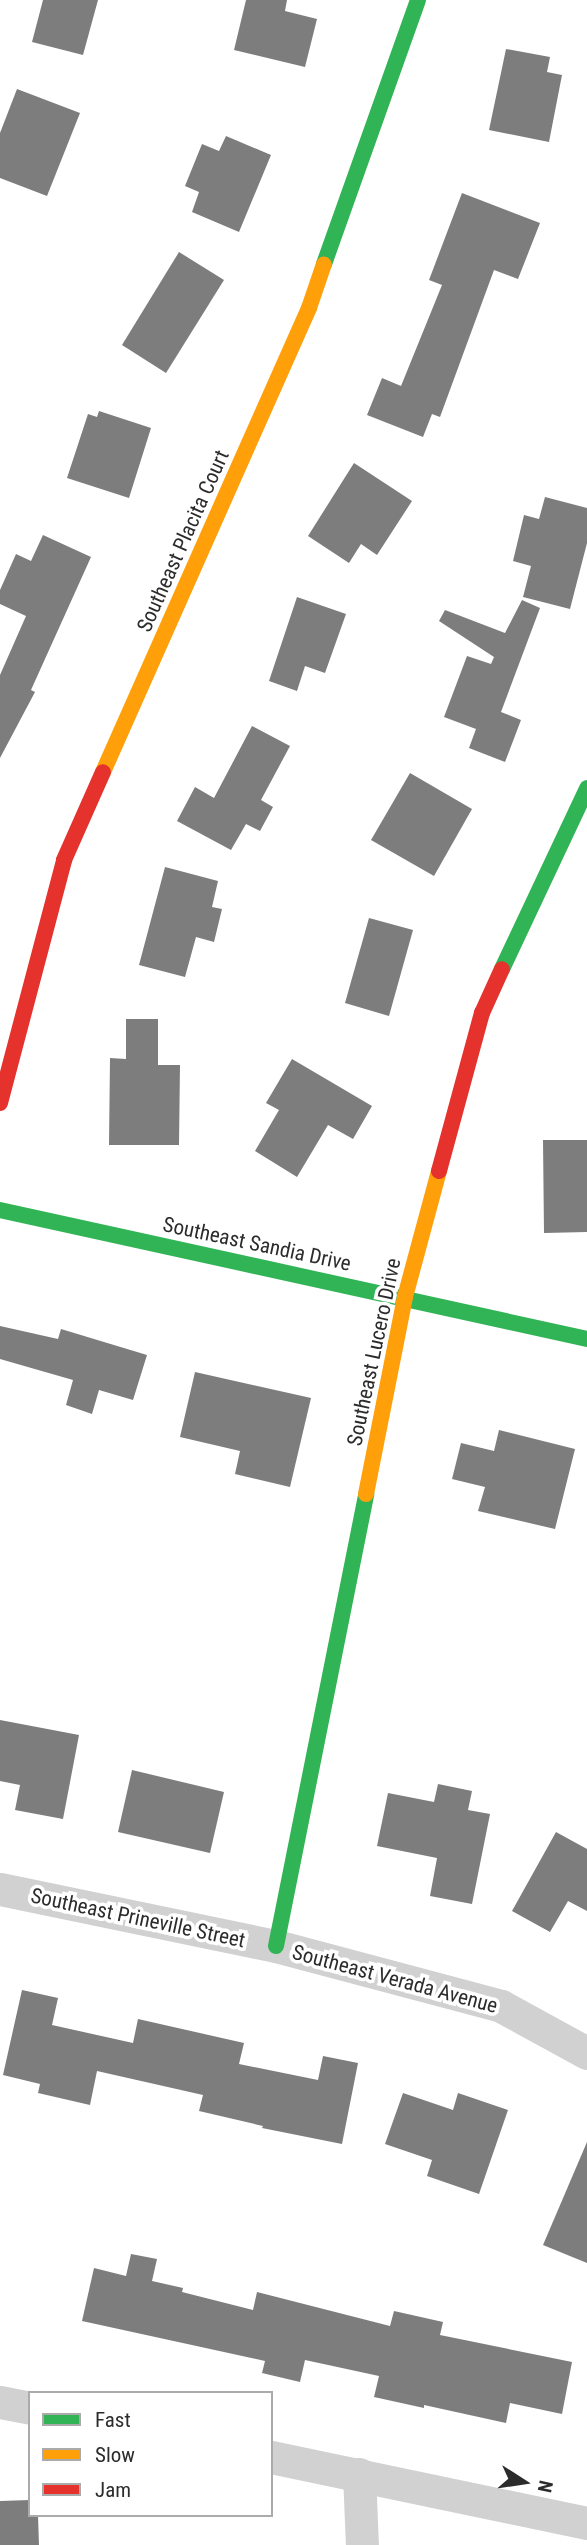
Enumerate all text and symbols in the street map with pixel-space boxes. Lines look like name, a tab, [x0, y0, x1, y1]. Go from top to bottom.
street label: Southeast Placita Court	[132, 446, 234, 636]
street label: Southeast Sandia Drive	[161, 1212, 353, 1276]
street label: Southeast Lucero Drive	[342, 1256, 406, 1448]
street label: Southeast Prineville Street	[29, 1883, 247, 1953]
street label: Southeast Verada Avenue	[290, 1939, 500, 2019]
legend	[28, 2391, 273, 2517]
text: Fast	[95, 2408, 131, 2432]
text: Slow	[95, 2443, 135, 2467]
north arrow	[489, 2447, 559, 2517]
text: Jam	[95, 2478, 131, 2502]
text: N	[533, 2478, 557, 2495]

